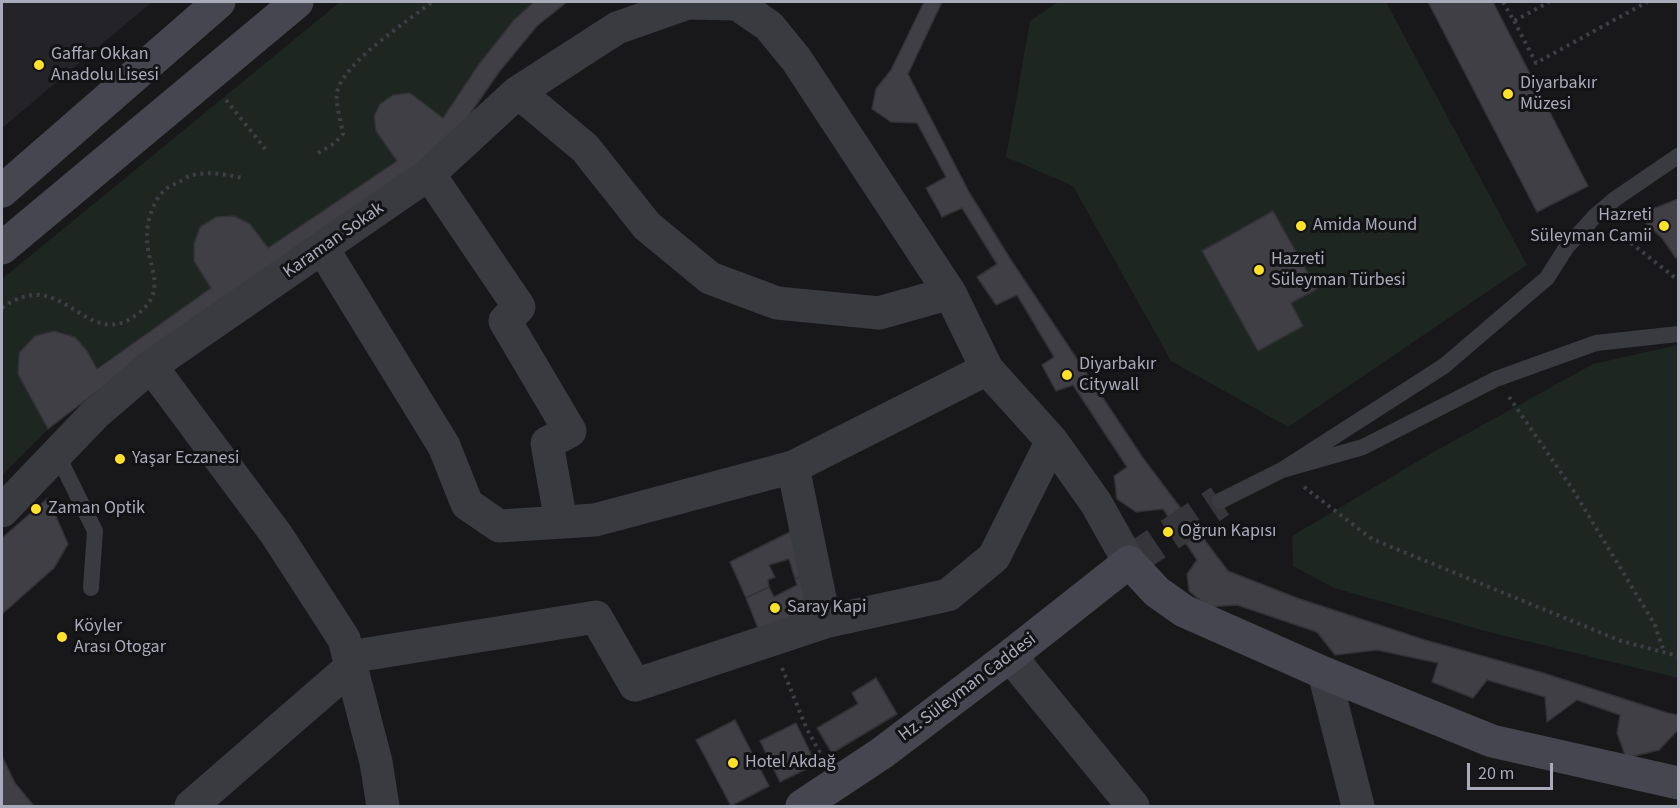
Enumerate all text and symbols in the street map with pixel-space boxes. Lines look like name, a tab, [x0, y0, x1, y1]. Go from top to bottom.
place label: Gaffar Okkan Anadolu Lisesi	[51, 44, 159, 86]
marker: Gaffar Okkan Anadolu Lisesi	[32, 58, 46, 72]
place label: Diyarbakır Müzesi	[1520, 73, 1597, 116]
marker: Diyarbakır Müzesi	[1501, 87, 1515, 101]
street label: Karaman Sokak	[280, 198, 388, 284]
place label: Hazreti Süleyman Camii	[1530, 205, 1652, 248]
place label: Amida Mound	[1313, 215, 1417, 237]
marker: Amida Mound	[1294, 219, 1308, 233]
marker: Hazreti Süleyman Camii	[1657, 219, 1671, 233]
place label: Hazreti Süleyman Türbesi	[1271, 249, 1406, 292]
marker: Hazreti Süleyman Türbesi	[1252, 263, 1266, 277]
place label: Diyarbakır Citywall	[1079, 354, 1156, 397]
marker: Diyarbakır Citywall	[1060, 368, 1074, 382]
place label: Yaşar Eczanesi	[132, 448, 239, 470]
marker: Yaşar Eczanesi	[113, 452, 127, 466]
place label: Zaman Optik	[48, 498, 145, 520]
marker: Zaman Optik	[29, 502, 43, 516]
place label: Oğrun Kapısı	[1180, 521, 1276, 543]
marker: Oğrun Kapısı	[1161, 525, 1175, 539]
place label: Saray Kapi	[787, 597, 866, 619]
marker: Saray Kapi	[768, 601, 782, 615]
place label: Köyler Arası Otogar	[74, 616, 166, 658]
street label: Hz. Süleyman Caddesi	[895, 629, 1041, 747]
marker: Köyler Arası Otogar	[55, 630, 69, 644]
scale bar	[1470, 751, 1556, 789]
place label: Hotel Akdağ	[745, 752, 836, 774]
marker: Hotel Akdağ	[726, 756, 740, 770]
text: 20 m	[1478, 761, 1514, 786]

